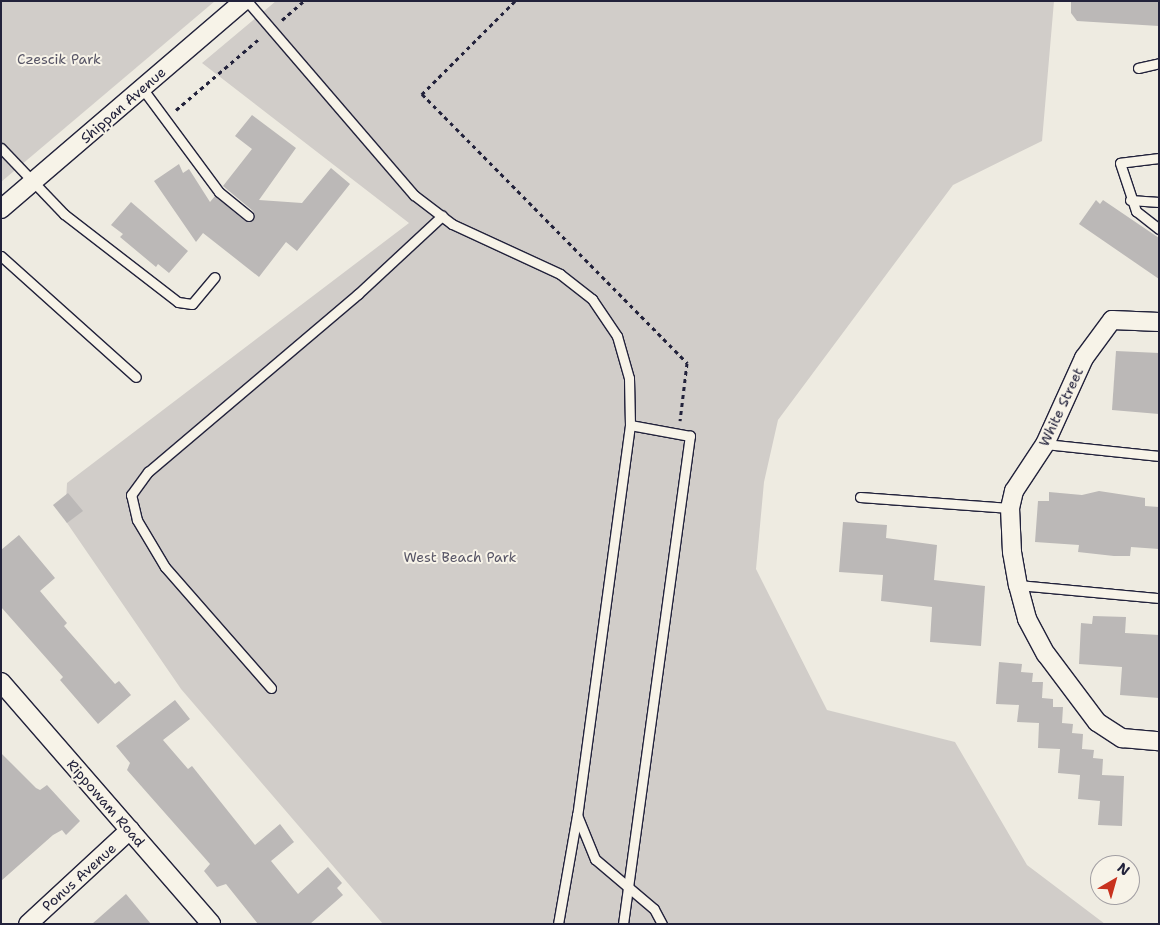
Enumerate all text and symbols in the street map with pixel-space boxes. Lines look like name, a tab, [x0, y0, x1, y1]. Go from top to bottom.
park label: Czescik Park	[17, 51, 101, 67]
street label: Shippan Avenue	[77, 63, 169, 147]
street label: White Street	[1035, 365, 1087, 449]
park label: West Beach Park	[403, 549, 517, 565]
street label: Rippowam Road	[63, 756, 149, 850]
street label: Ponus Avenue	[39, 839, 119, 915]
north arrow	[1090, 855, 1140, 905]
text: N	[1114, 858, 1134, 879]

